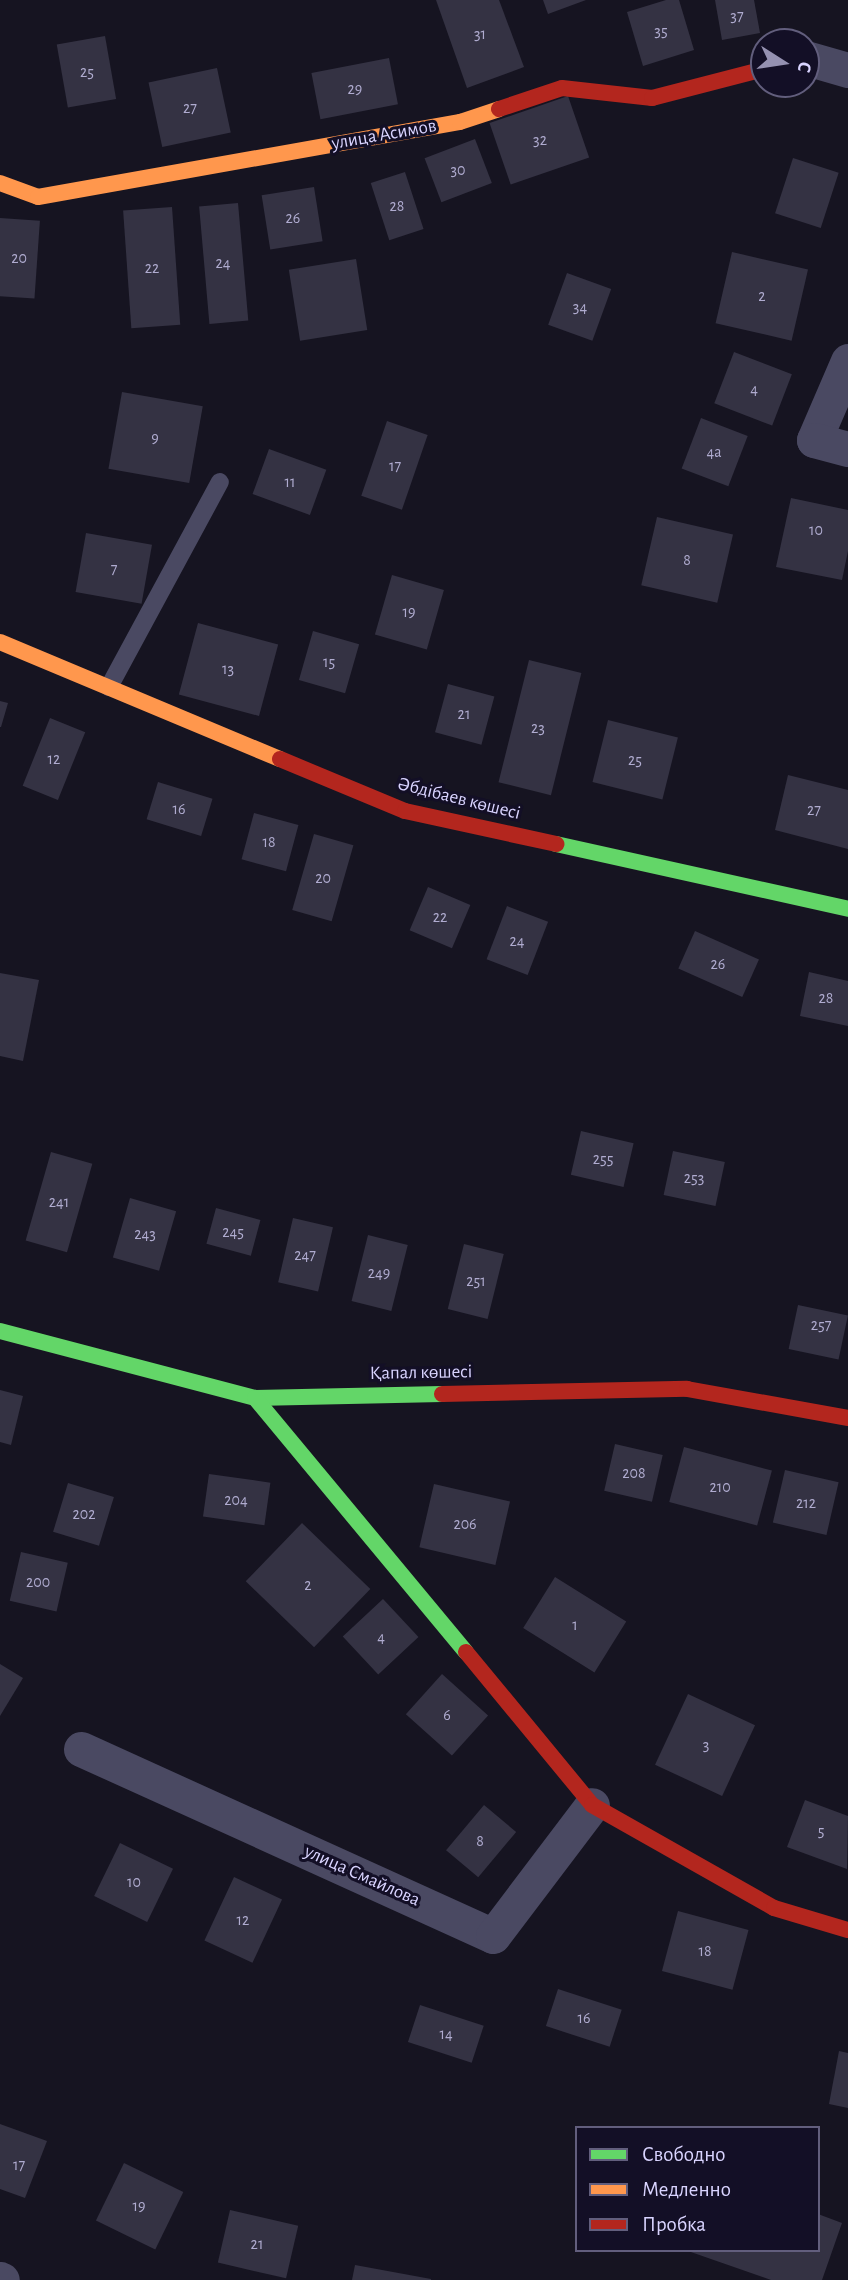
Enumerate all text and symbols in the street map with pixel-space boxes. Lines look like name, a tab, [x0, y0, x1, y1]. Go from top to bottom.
house number: 37	[730, 6, 744, 26]
house number: 35	[654, 21, 668, 41]
house number: 31	[474, 24, 486, 44]
north arrow	[750, 28, 820, 98]
text: С	[794, 60, 814, 74]
house number: 25	[80, 62, 94, 82]
house number: 29	[348, 79, 362, 99]
house number: 27	[183, 98, 197, 118]
street label: улица Асимов	[330, 115, 438, 155]
house number: 32	[533, 130, 547, 150]
house number: 30	[450, 160, 466, 180]
house number: 28	[390, 196, 404, 216]
house number: 26	[286, 208, 300, 228]
house number: 20	[11, 248, 27, 268]
house number: 24	[216, 253, 230, 273]
house number: 22	[145, 258, 159, 278]
house number: 2	[758, 286, 766, 306]
house number: 34	[573, 297, 587, 317]
house number: 4	[750, 379, 758, 399]
house number: 9	[151, 428, 159, 448]
house number: 4а	[706, 442, 722, 462]
house number: 17	[389, 456, 401, 476]
house number: 11	[284, 472, 296, 492]
house number: 10	[809, 520, 823, 540]
house number: 8	[683, 550, 691, 570]
house number: 7	[111, 559, 117, 579]
house number: 19	[402, 602, 416, 622]
house number: 15	[323, 652, 335, 672]
house number: 13	[222, 659, 234, 679]
house number: 21	[458, 704, 470, 724]
house number: 23	[531, 718, 545, 738]
house number: 12	[48, 749, 60, 769]
house number: 25	[628, 750, 642, 770]
street label: Әбдібаев көшесі	[395, 773, 523, 825]
house number: 16	[172, 799, 186, 819]
house number: 27	[807, 800, 821, 820]
house number: 18	[262, 832, 276, 852]
house number: 20	[315, 868, 331, 888]
house number: 22	[433, 907, 447, 927]
house number: 24	[510, 931, 524, 951]
house number: 26	[711, 954, 725, 974]
house number: 28	[819, 988, 833, 1008]
house number: 255	[593, 1149, 613, 1169]
house number: 253	[684, 1168, 704, 1188]
house number: 241	[49, 1192, 69, 1212]
house number: 245	[222, 1222, 244, 1242]
house number: 243	[134, 1224, 156, 1244]
house number: 247	[294, 1245, 316, 1265]
house number: 249	[368, 1263, 390, 1283]
house number: 251	[466, 1271, 486, 1291]
house number: 257	[811, 1315, 831, 1335]
street label: Қапал көшесі	[369, 1361, 473, 1385]
house number: 208	[622, 1463, 646, 1483]
house number: 210	[709, 1477, 731, 1497]
house number: 204	[224, 1490, 248, 1510]
house number: 212	[796, 1493, 816, 1513]
house number: 202	[72, 1504, 96, 1524]
house number: 206	[453, 1514, 477, 1534]
house number: 200	[26, 1572, 50, 1592]
house number: 2	[304, 1575, 312, 1595]
house number: 1	[572, 1615, 578, 1635]
house number: 4	[377, 1627, 385, 1647]
house number: 6	[443, 1705, 451, 1725]
house number: 3	[703, 1735, 709, 1755]
house number: 5	[818, 1821, 824, 1841]
house number: 8	[476, 1831, 484, 1851]
street label: улица Смайлова	[301, 1840, 423, 1912]
house number: 10	[127, 1872, 141, 1892]
house number: 12	[237, 1910, 249, 1930]
house number: 18	[698, 1941, 712, 1961]
house number: 16	[577, 2008, 591, 2028]
house number: 14	[439, 2024, 453, 2044]
legend	[575, 2126, 820, 2252]
text: Свободно	[642, 2144, 726, 2165]
house number: 17	[13, 2155, 25, 2175]
text: Медленно	[642, 2179, 731, 2200]
house number: 19	[132, 2196, 146, 2216]
text: Пробка	[642, 2214, 706, 2235]
house number: 21	[251, 2234, 263, 2254]

